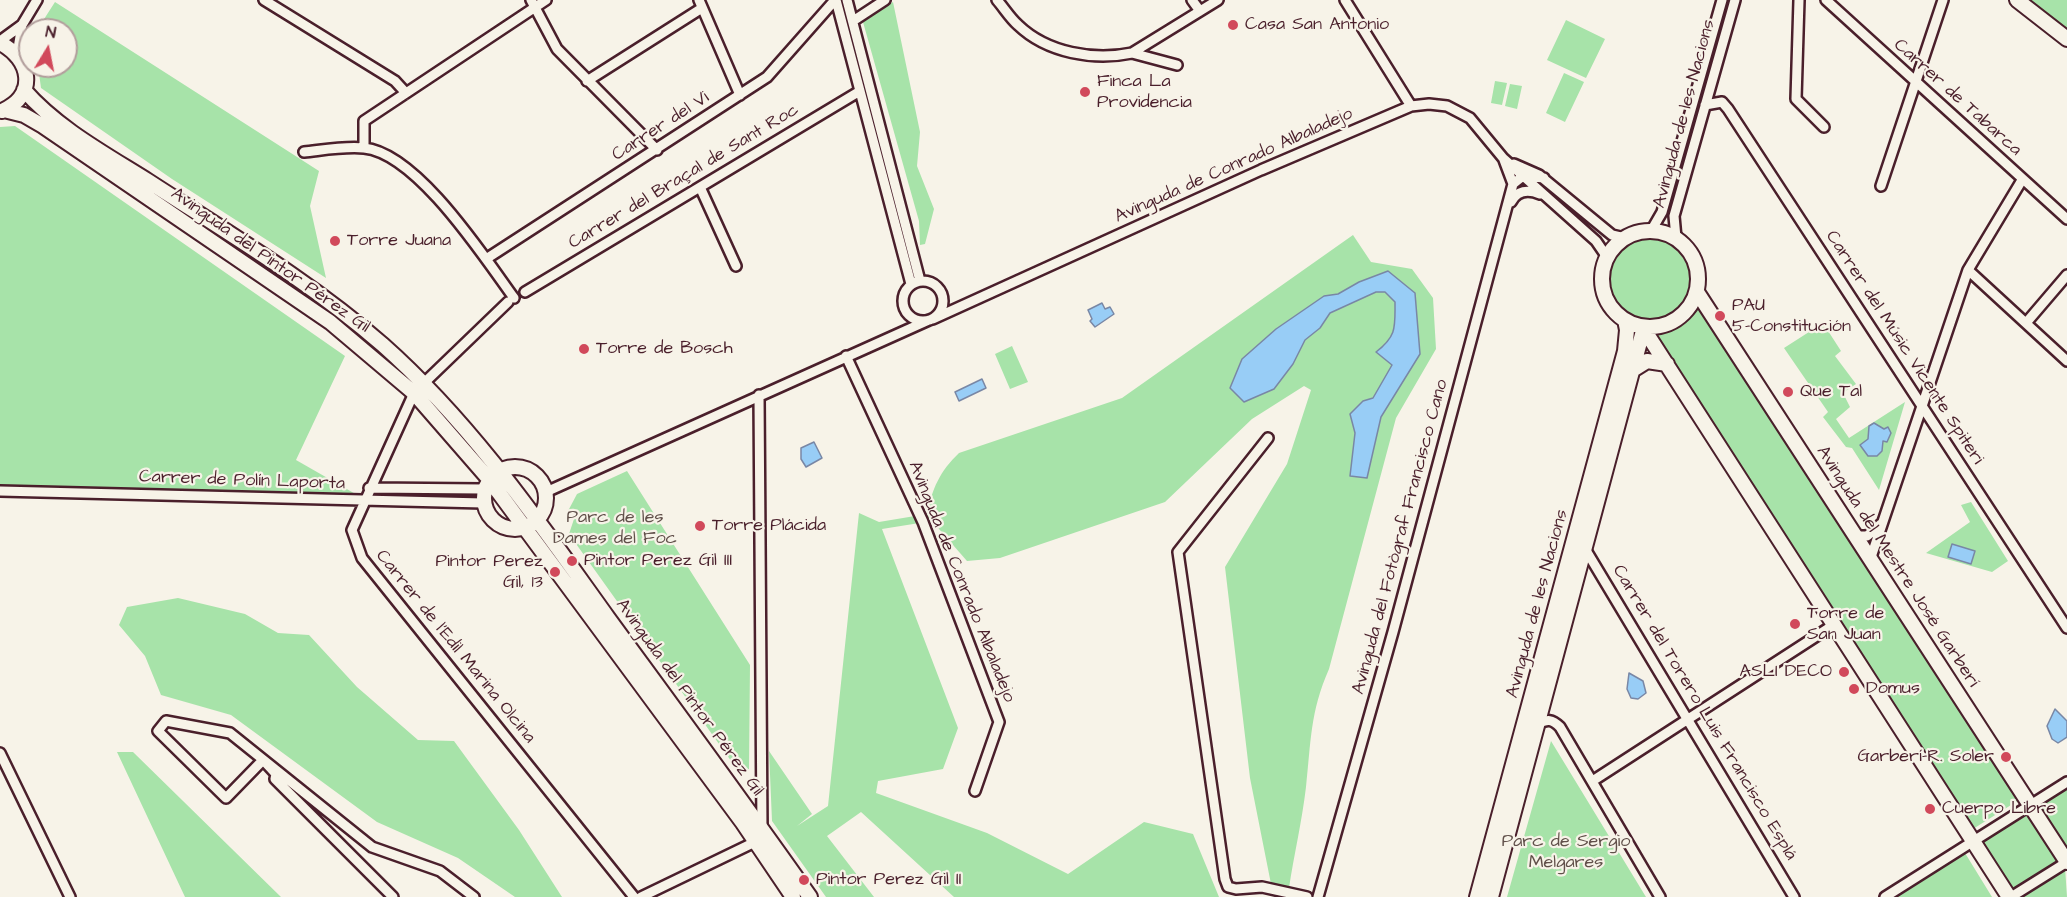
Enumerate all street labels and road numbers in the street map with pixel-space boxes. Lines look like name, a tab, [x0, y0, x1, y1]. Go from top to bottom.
street label: Avinguda de les Nacions	[1649, 17, 1721, 211]
street label: Carrer de Tabarca	[1888, 35, 2026, 161]
street label: Carrer del Vi	[608, 88, 714, 166]
street label: Carrer del Braçal de Sant Roc	[565, 100, 803, 254]
street label: Avinguda de Conrado Albaladejo	[1112, 104, 1356, 228]
street label: Avinguda del Pintor Pérez Gil	[166, 184, 374, 338]
street label: Carrer del Músic Vicente Spiteri	[1820, 227, 1988, 469]
street label: Avinguda del Fotògraf Francisco Cano	[1348, 377, 1454, 697]
street label: Avinguda del Mestre José Garberí	[1811, 442, 1983, 692]
street label: Avinguda de Conrado Albaladejo	[903, 458, 1019, 706]
street label: Carrer de Polín Laporta	[139, 467, 345, 495]
street label: Avinguda de les Nacions	[1502, 507, 1574, 701]
street label: Carrer de l'Edil Marina Olcina	[370, 546, 540, 748]
street label: Carrer del Torero Luis Francisco Esplá	[1607, 561, 1801, 865]
street label: Avinguda del Pintor Pérez Gil	[610, 595, 768, 801]

